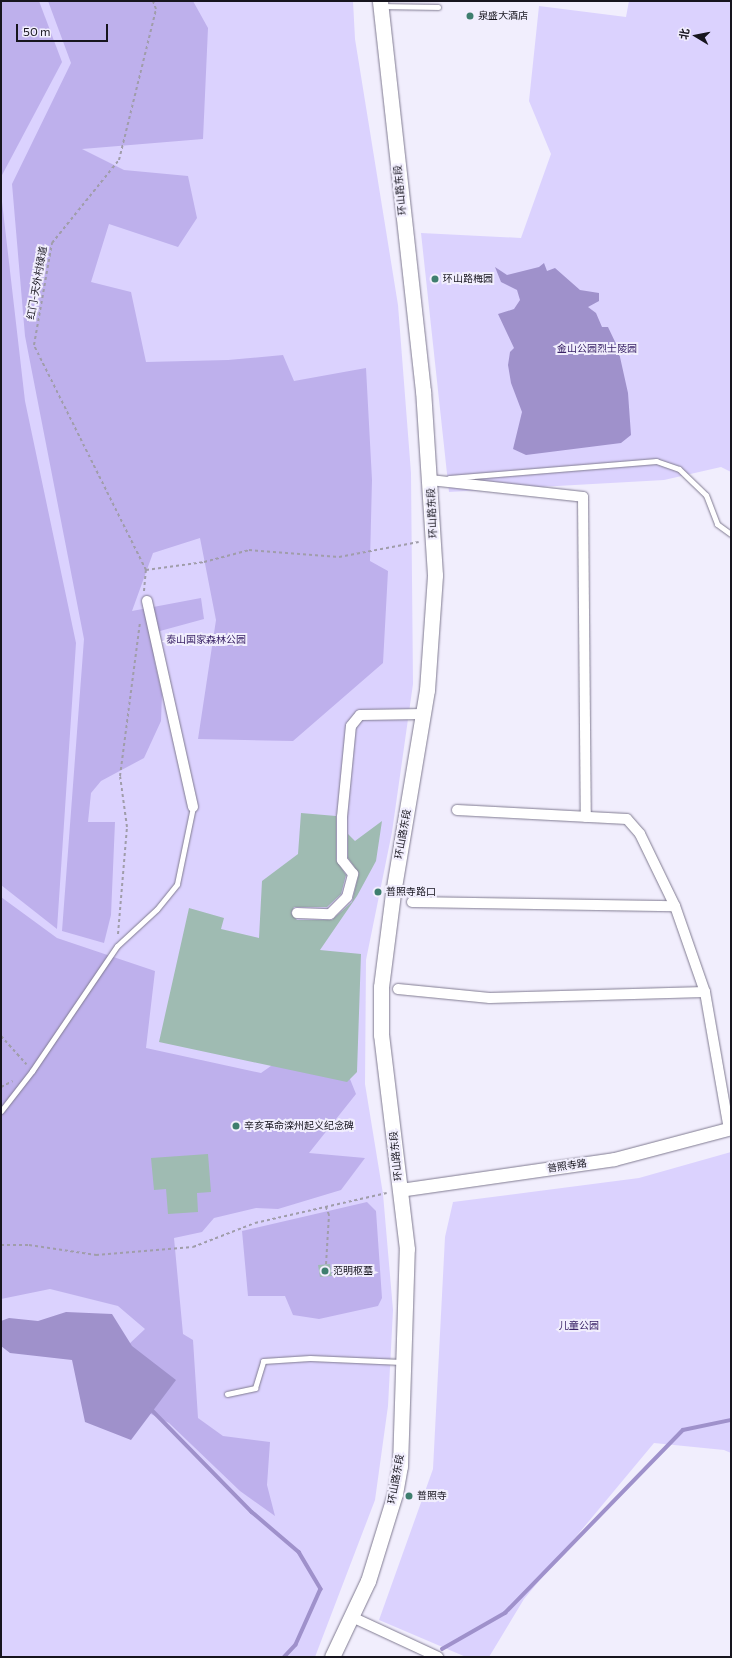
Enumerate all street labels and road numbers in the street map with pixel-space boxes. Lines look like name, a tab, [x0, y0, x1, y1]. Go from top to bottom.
street label: 环山路东段	[391, 165, 409, 215]
street label: 红门-天外村绿道	[25, 245, 49, 321]
street label: 环山路东段	[425, 488, 439, 538]
street label: 环山路东段	[393, 808, 413, 860]
street label: 环山路东段	[387, 1131, 405, 1181]
street label: 普照寺路	[546, 1157, 588, 1175]
street label: 环山路东段	[386, 1453, 406, 1505]

